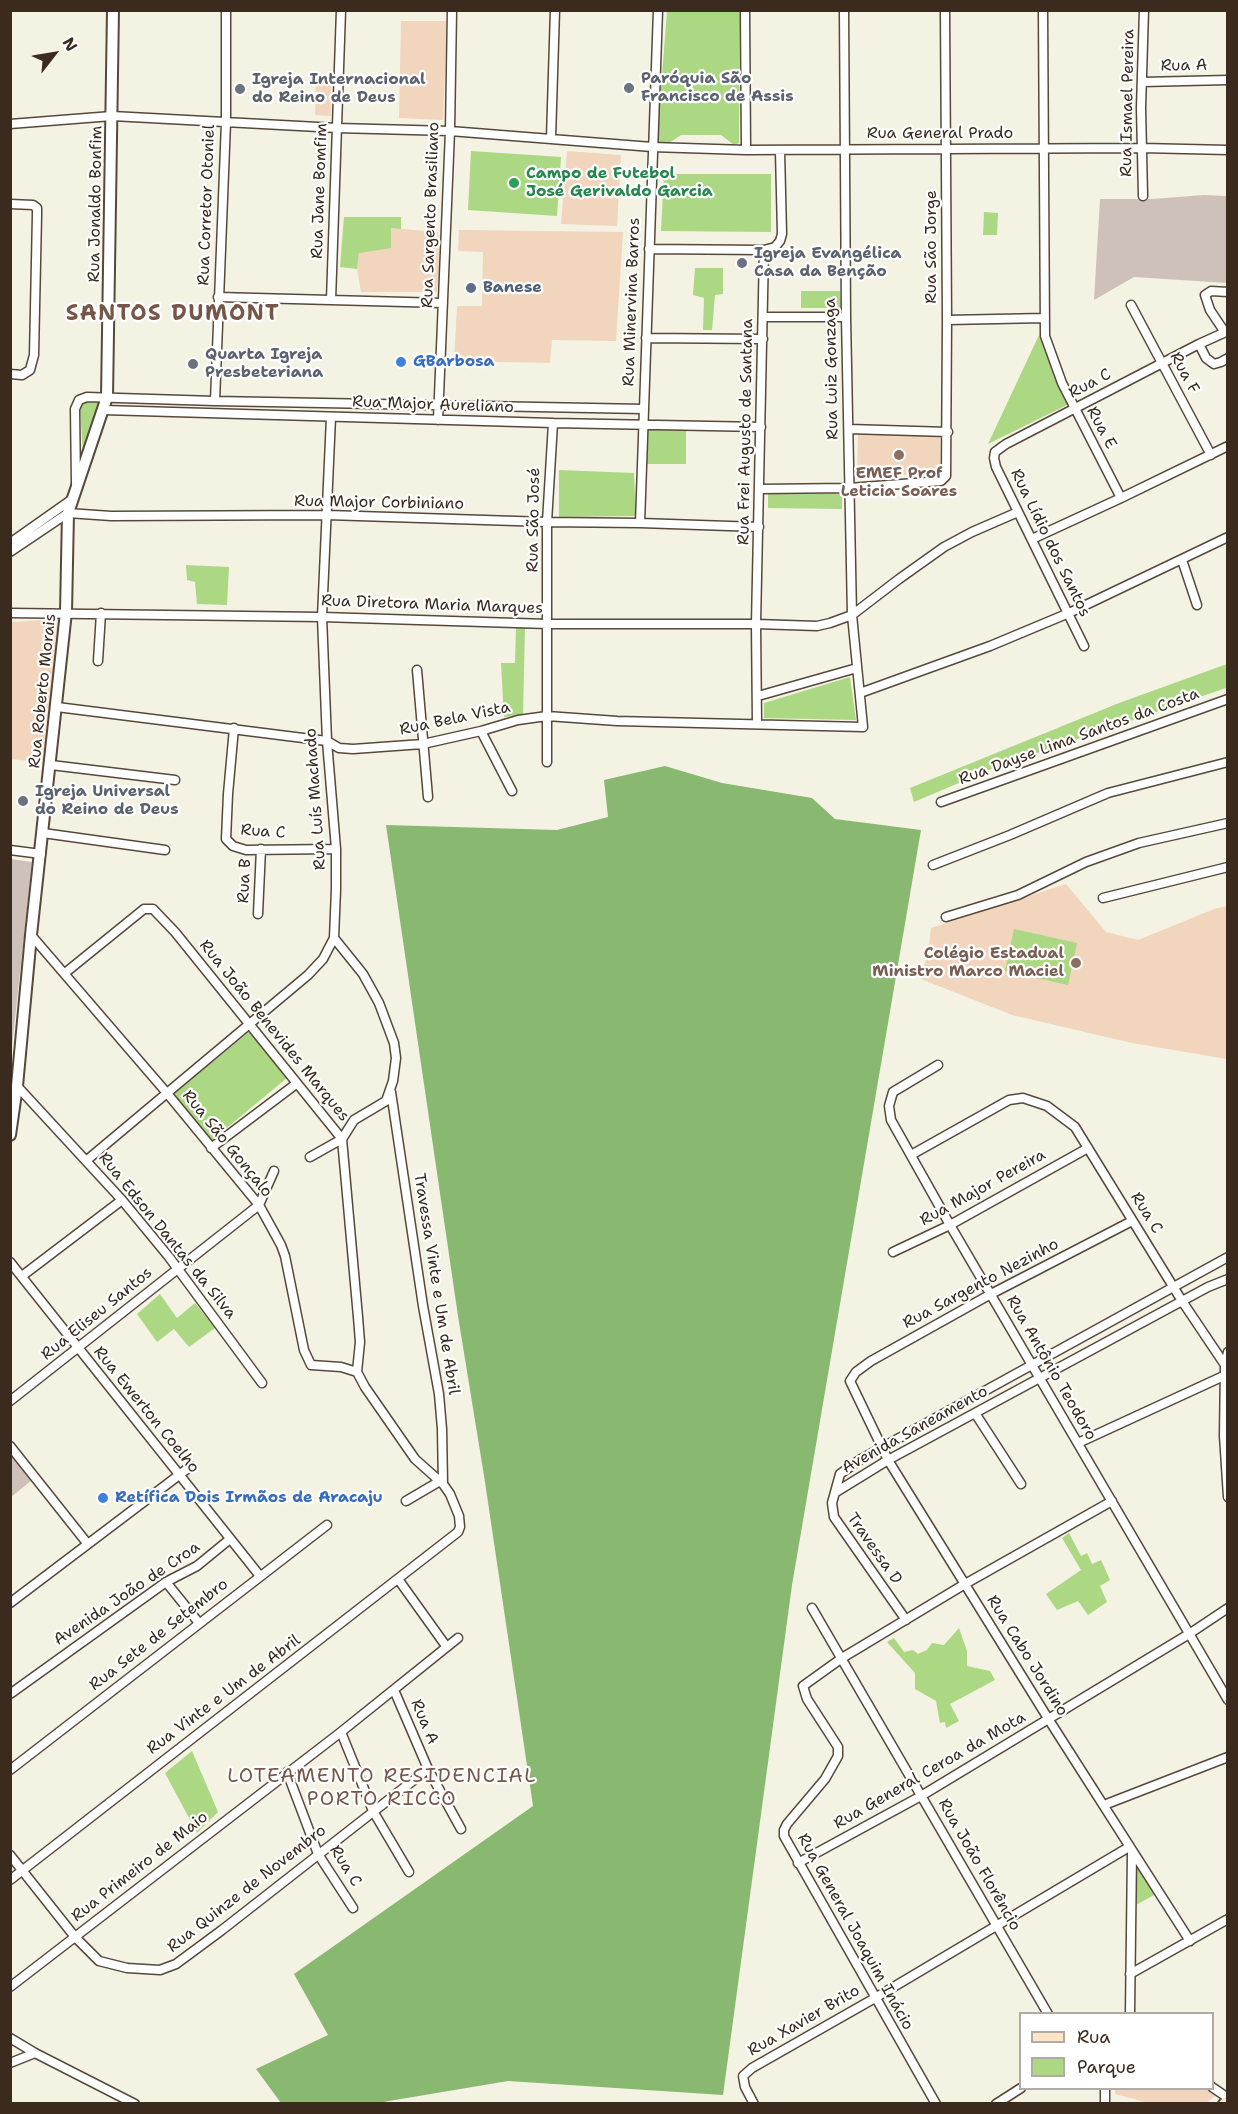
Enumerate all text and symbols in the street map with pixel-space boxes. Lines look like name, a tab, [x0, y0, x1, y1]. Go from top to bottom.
north arrow	[24, 24, 84, 84]
street label: Rua Ismael Pereira	[1117, 29, 1139, 177]
text: N	[58, 34, 82, 55]
street label: Rua A	[1160, 56, 1208, 76]
place label: Paróquia São Francisco de Assis	[641, 69, 794, 107]
place label: Igreja Internacional do Reino de Deus	[252, 70, 426, 108]
marker: Paróquia São Francisco de Assis	[622, 81, 636, 95]
marker: Igreja Internacional do Reino de Deus	[233, 82, 247, 96]
street label: Rua Sargento Brasiliano	[418, 122, 444, 308]
street label: Rua Jane Bomfim	[308, 123, 332, 259]
street label: Rua Corretor Otoniel	[195, 124, 219, 286]
street label: Rua General Prado	[867, 124, 1013, 144]
street label: Rua Jonaldo Bonfim	[85, 126, 107, 282]
place label: Campo de Futebol José Gerivaldo Garcia	[526, 164, 713, 202]
marker: Campo de Futebol José Gerivaldo Garcia	[507, 176, 521, 190]
street label: Rua São Jorge	[922, 190, 942, 304]
street label: Rua Minervina Barros	[619, 217, 645, 387]
place label: Igreja Evangélica Casa da Benção	[754, 244, 902, 282]
marker: Igreja Evangélica Casa da Benção	[735, 256, 749, 270]
place label: Banese	[483, 278, 542, 298]
marker: Banese	[464, 281, 478, 295]
street label: Rua Luiz Gonzaga	[821, 298, 843, 440]
district label: SANTOS DUMONT	[66, 301, 280, 327]
street label: Rua Frei Augusto de Santana	[734, 319, 758, 545]
place label: Quarta Igreja Presbeteriana	[205, 345, 323, 383]
street label: Rua F	[1165, 349, 1203, 397]
place label: GBarbosa	[413, 352, 495, 372]
marker: GBarbosa	[394, 355, 408, 369]
marker: Quarta Igreja Presbeteriana	[186, 357, 200, 371]
street label: Rua C	[1066, 365, 1114, 403]
street label: Rua Major Aureliano	[352, 393, 514, 417]
street label: Rua E	[1082, 404, 1120, 452]
marker: EMEF Prof Leticia Soares	[892, 448, 906, 462]
place label: EMEF Prof Leticia Soares	[841, 464, 957, 502]
street label: Rua Lídio dos Santos	[1006, 466, 1094, 620]
street label: Rua São José	[523, 467, 545, 573]
street label: Rua Major Corbiniano	[294, 492, 464, 514]
street label: Rua Diretora Maria Marques	[321, 592, 543, 618]
street label: Rua Roberto Morais	[25, 613, 61, 769]
street label: Rua Dayse Lima Santos da Costa	[956, 684, 1202, 790]
street label: Rua Bela Vista	[398, 698, 512, 740]
street label: Rua Luís Machado	[301, 727, 331, 871]
place label: Igreja Universal do Reino de Deus	[35, 782, 179, 820]
marker: Igreja Universal do Reino de Deus	[16, 794, 30, 808]
street label: Rua C	[240, 821, 286, 843]
street label: Rua B	[234, 858, 256, 904]
street label: Rua João Benevides Marques	[195, 936, 353, 1126]
place label: Colégio Estadual Ministro Marco Maciel	[872, 944, 1064, 982]
marker: Colégio Estadual Ministro Marco Maciel	[1069, 956, 1083, 970]
street label: Rua São Gonçalo	[178, 1087, 276, 1201]
street label: Rua Major Pereira	[917, 1146, 1049, 1230]
street label: Rua Edson Dantas da Silva	[94, 1149, 240, 1323]
street label: Travessa Vinte e Um de Abril	[409, 1172, 463, 1396]
street label: Rua C	[1126, 1189, 1166, 1237]
street label: Rua Sargento Nezinho	[900, 1235, 1062, 1333]
street label: Rua Eliseu Santos	[38, 1263, 156, 1365]
street label: Rua Antônio Teodoro	[1002, 1292, 1100, 1444]
street label: Rua Ewerton Coelho	[89, 1343, 203, 1477]
street label: Avenida Saneamento	[839, 1382, 991, 1478]
place label: Retífica Dois Irmãos de Aracaju	[115, 1488, 383, 1508]
marker: Retífica Dois Irmãos de Aracaju	[96, 1491, 110, 1505]
street label: Travessa D	[842, 1510, 906, 1588]
street label: Avenida João de Croa	[50, 1538, 204, 1650]
street label: Rua Sete de Setembro	[86, 1575, 232, 1695]
street label: Rua Cabo Jordino	[982, 1592, 1072, 1720]
street label: Rua Vinte e Um de Abril	[144, 1631, 304, 1759]
street label: Rua A	[406, 1697, 442, 1747]
street label: Rua General Ceroa da Mota	[831, 1708, 1029, 1834]
district label: LOTEAMENTO RESIDENCIAL PORTO RICCO	[227, 1765, 537, 1812]
street label: Rua João Florêncio	[933, 1796, 1025, 1934]
street label: Rua Primeiro de Maio	[68, 1808, 212, 1926]
street label: Rua Quinze de Novembro	[164, 1821, 330, 1957]
street label: Rua General Joaquim Inácio	[793, 1830, 917, 2034]
street label: Rua C	[325, 1842, 365, 1890]
street label: Rua Xavier Brito	[745, 1981, 863, 2061]
legend	[1019, 2012, 1214, 2090]
text: Rua	[1077, 2025, 1110, 2049]
text: Parque	[1077, 2055, 1136, 2079]

